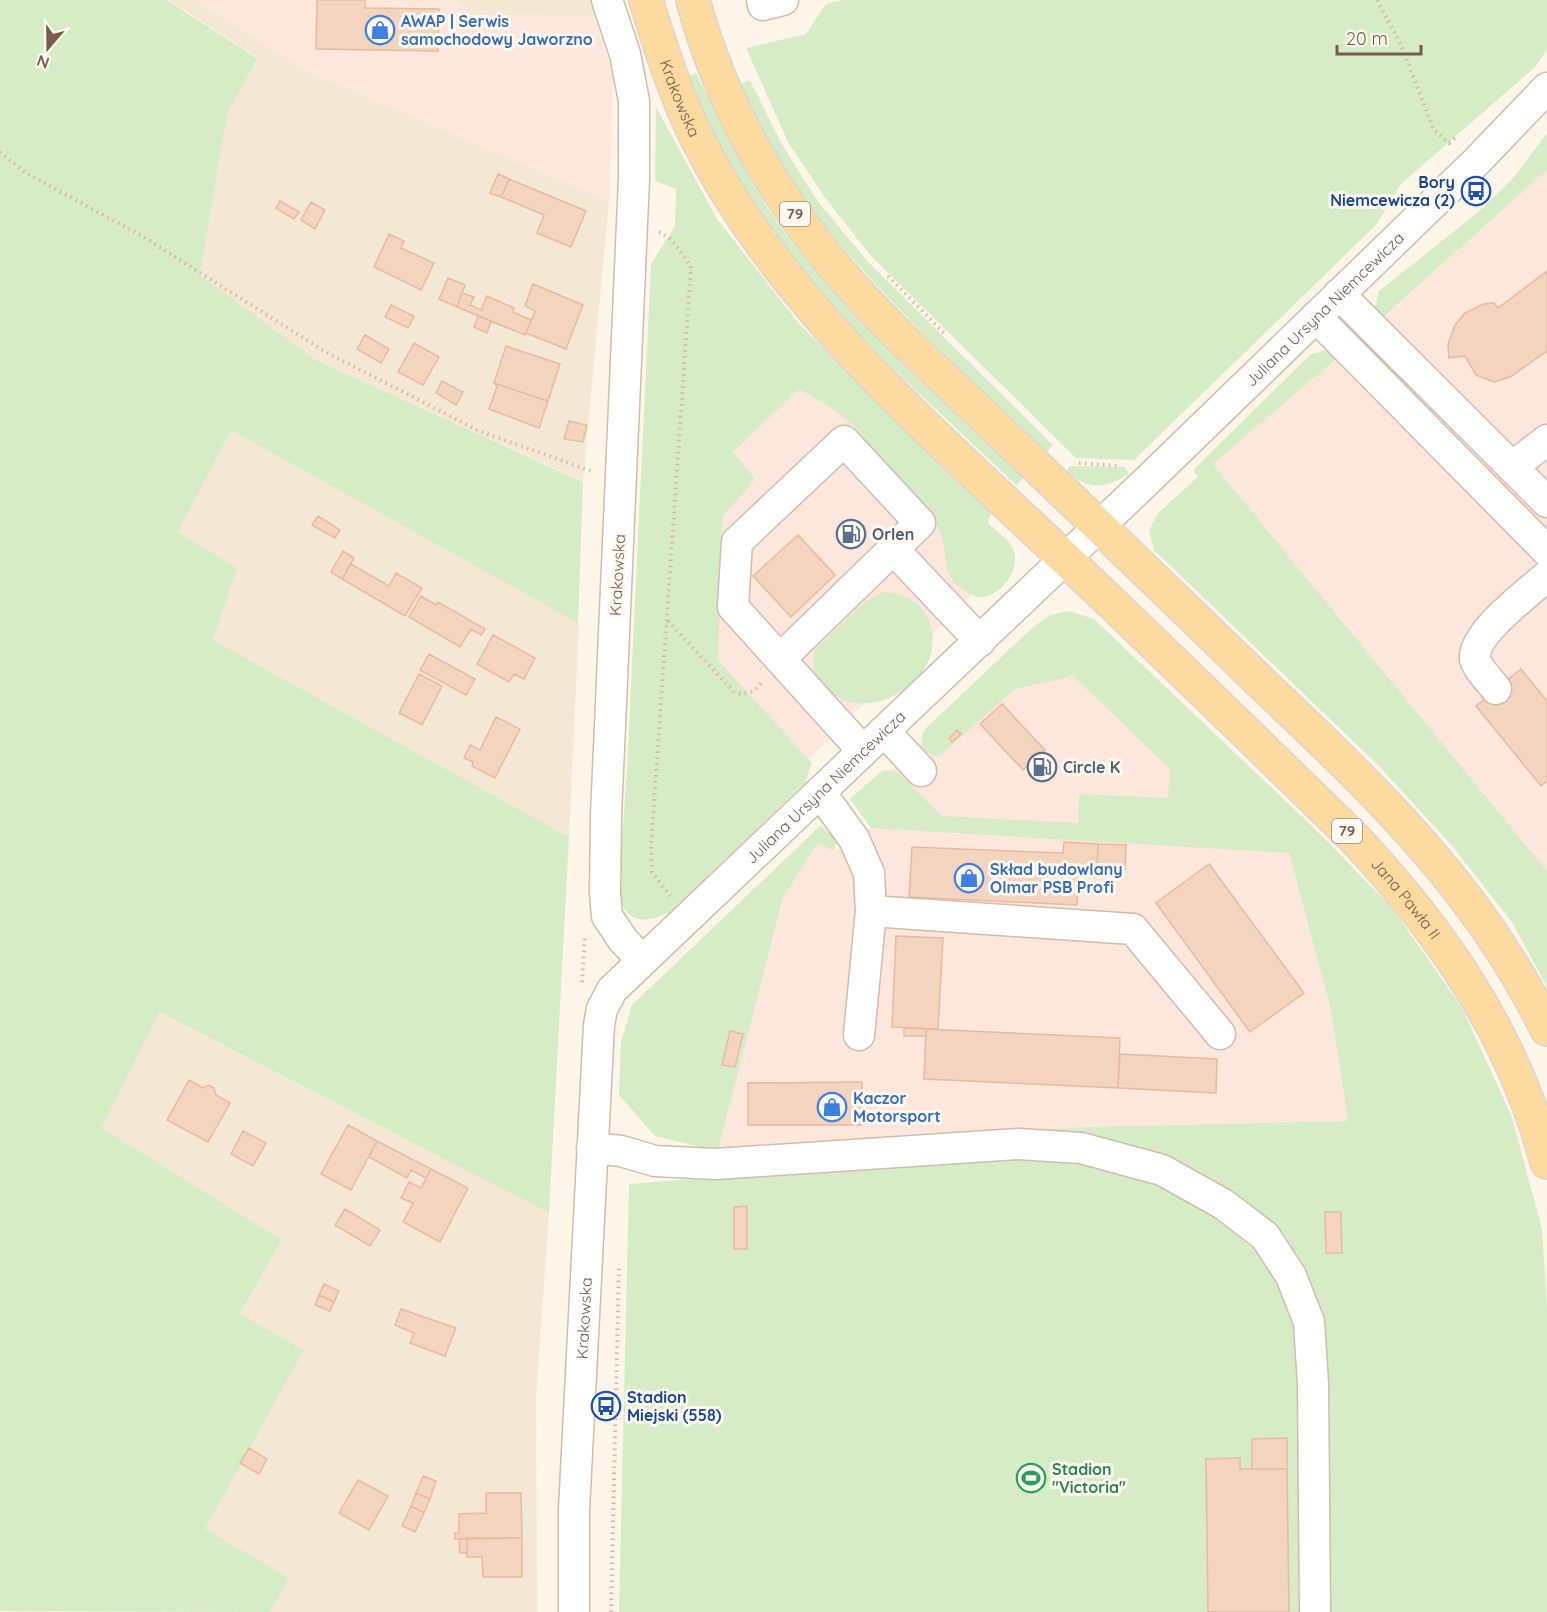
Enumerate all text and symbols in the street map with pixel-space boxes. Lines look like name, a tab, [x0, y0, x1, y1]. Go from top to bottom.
place label: AWAP | Serwis samochodowy Jaworzno	[401, 11, 593, 49]
shop icon: AWAP | Serwis samochodowy Jaworzno	[364, 14, 396, 46]
north arrow	[18, 18, 78, 78]
scale bar	[1337, 18, 1421, 56]
text: 20 m	[1346, 27, 1388, 50]
text: N	[34, 51, 52, 74]
street label: Krakowska	[656, 57, 705, 140]
place label: Bory Niemcewicza (2)	[1330, 172, 1455, 210]
bus stop icon: Bory Niemcewicza (2)	[1460, 175, 1492, 207]
road number: 79	[780, 202, 810, 226]
street label: Juliana Ursyna Niemcewicza	[1241, 228, 1408, 390]
fuel station icon: Orlen	[835, 518, 867, 550]
place label: Orlen	[872, 524, 914, 544]
street label: Krakowska	[605, 534, 629, 616]
street label: Juliana Ursyna Niemcewicza	[741, 706, 910, 868]
fuel station icon: Circle K	[1026, 751, 1058, 783]
place label: Circle K	[1063, 757, 1120, 777]
road number: 79	[1332, 819, 1362, 843]
street label: Jana Pawła II	[1367, 854, 1445, 943]
place label: Skład budowlany Olmar PSB Profi	[990, 859, 1123, 897]
shop icon: Skład budowlany Olmar PSB Profi	[953, 862, 985, 894]
place label: Kaczor Motorsport	[853, 1088, 941, 1126]
shop icon: Kaczor Motorsport	[816, 1091, 848, 1123]
street label: Krakowska	[572, 1277, 596, 1360]
place label: Stadion Miejski (558)	[627, 1387, 722, 1425]
bus stop icon: Stadion Miejski (558)	[590, 1390, 622, 1422]
place label: Stadion "Victoria"	[1052, 1459, 1126, 1497]
sports icon: Stadion "Victoria"	[1015, 1462, 1047, 1494]

